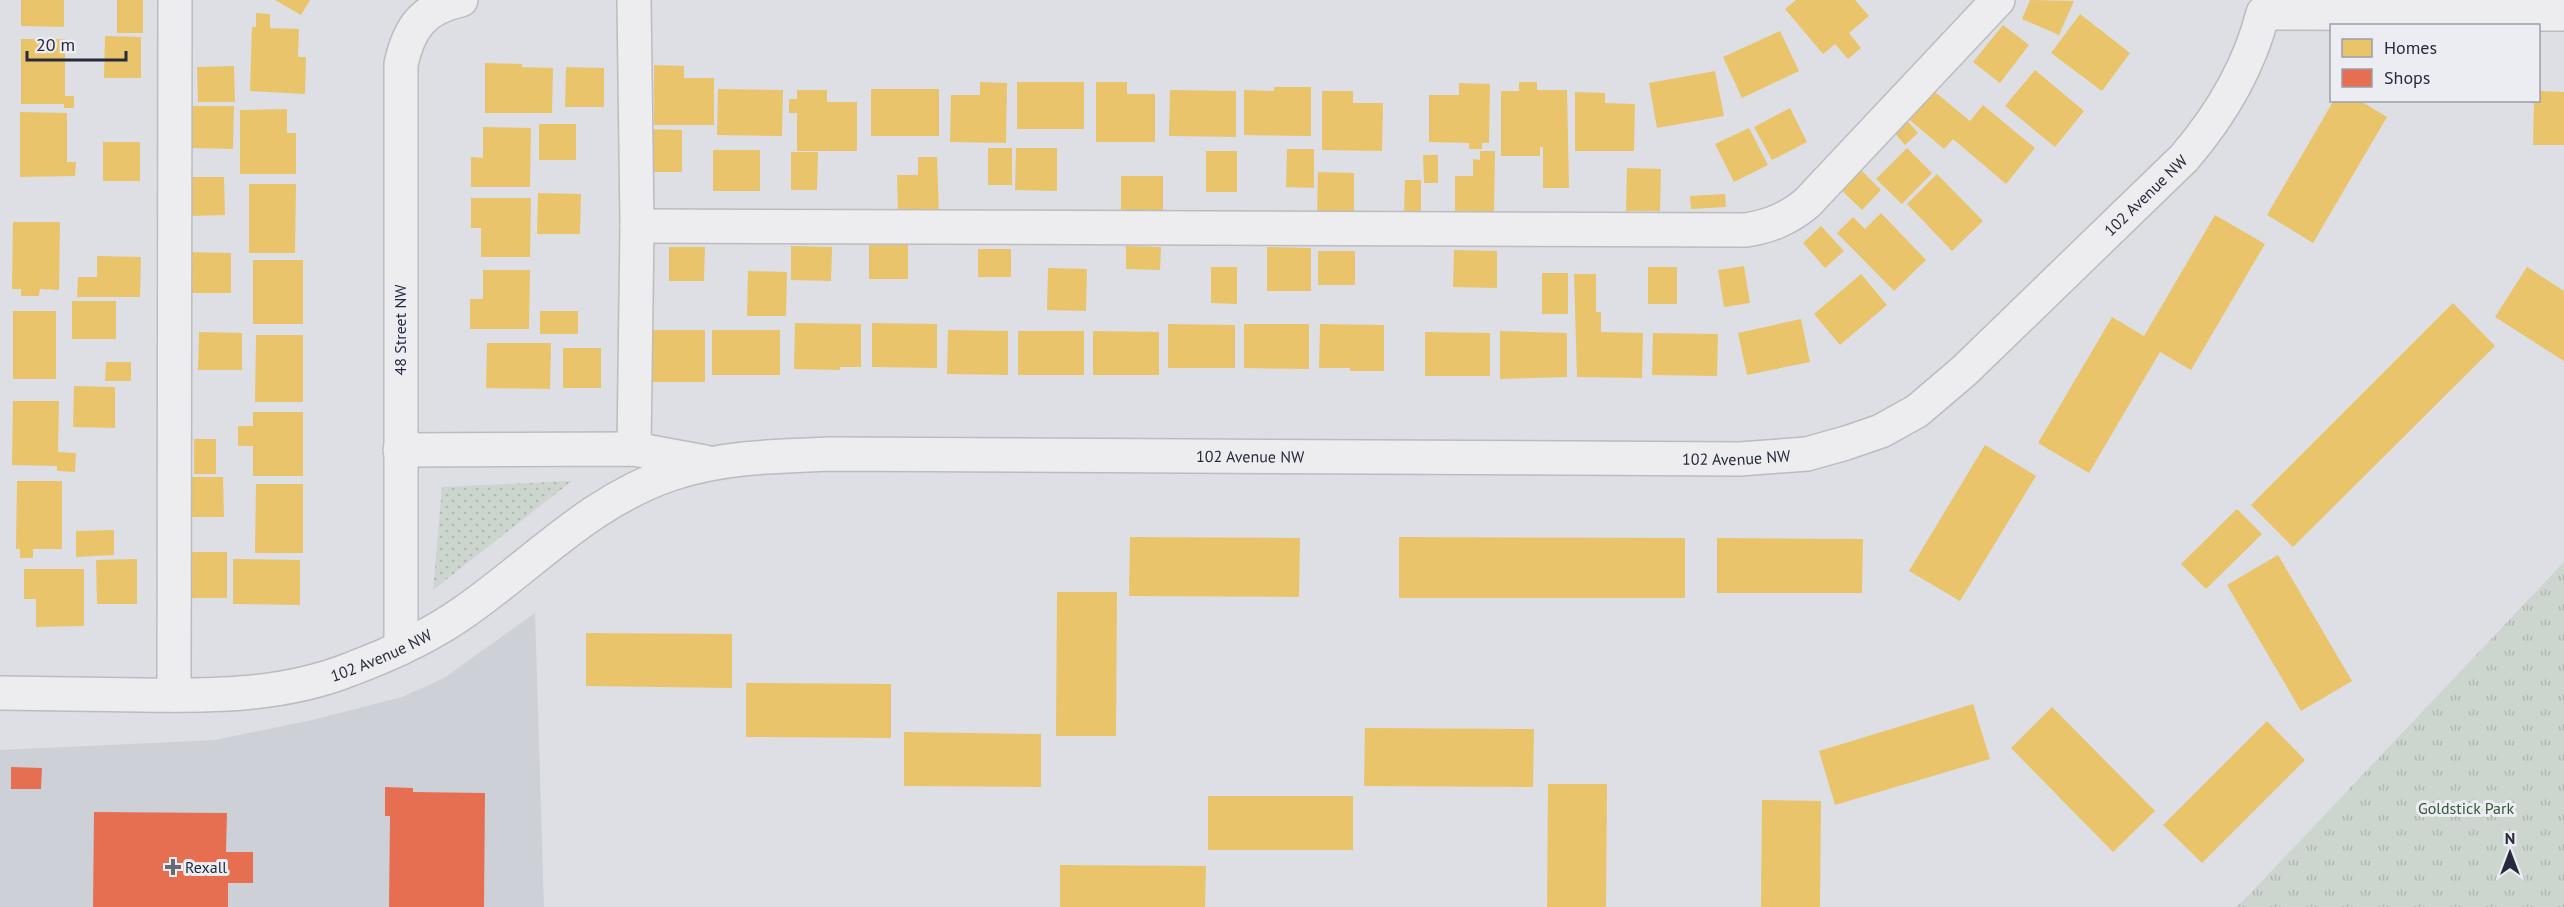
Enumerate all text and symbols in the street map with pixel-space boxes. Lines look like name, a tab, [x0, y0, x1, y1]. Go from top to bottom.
scale bar	[27, 24, 126, 62]
legend	[2330, 24, 2540, 102]
text: 20 m	[36, 33, 75, 56]
text: Homes	[2384, 36, 2437, 59]
text: Shops	[2384, 66, 2430, 89]
street label: 102 Avenue NW	[2100, 150, 2192, 240]
street label: 48 Street NW	[390, 284, 410, 375]
street label: 102 Avenue NW	[1682, 445, 1792, 469]
street label: 102 Avenue NW	[1196, 446, 1305, 467]
street label: 102 Avenue NW	[328, 624, 436, 686]
park label: Goldstick Park	[2418, 798, 2514, 818]
north arrow	[2480, 823, 2540, 883]
text: N	[2505, 828, 2515, 848]
place label: Rexall	[185, 857, 227, 877]
marker: Rexall	[166, 860, 180, 874]

